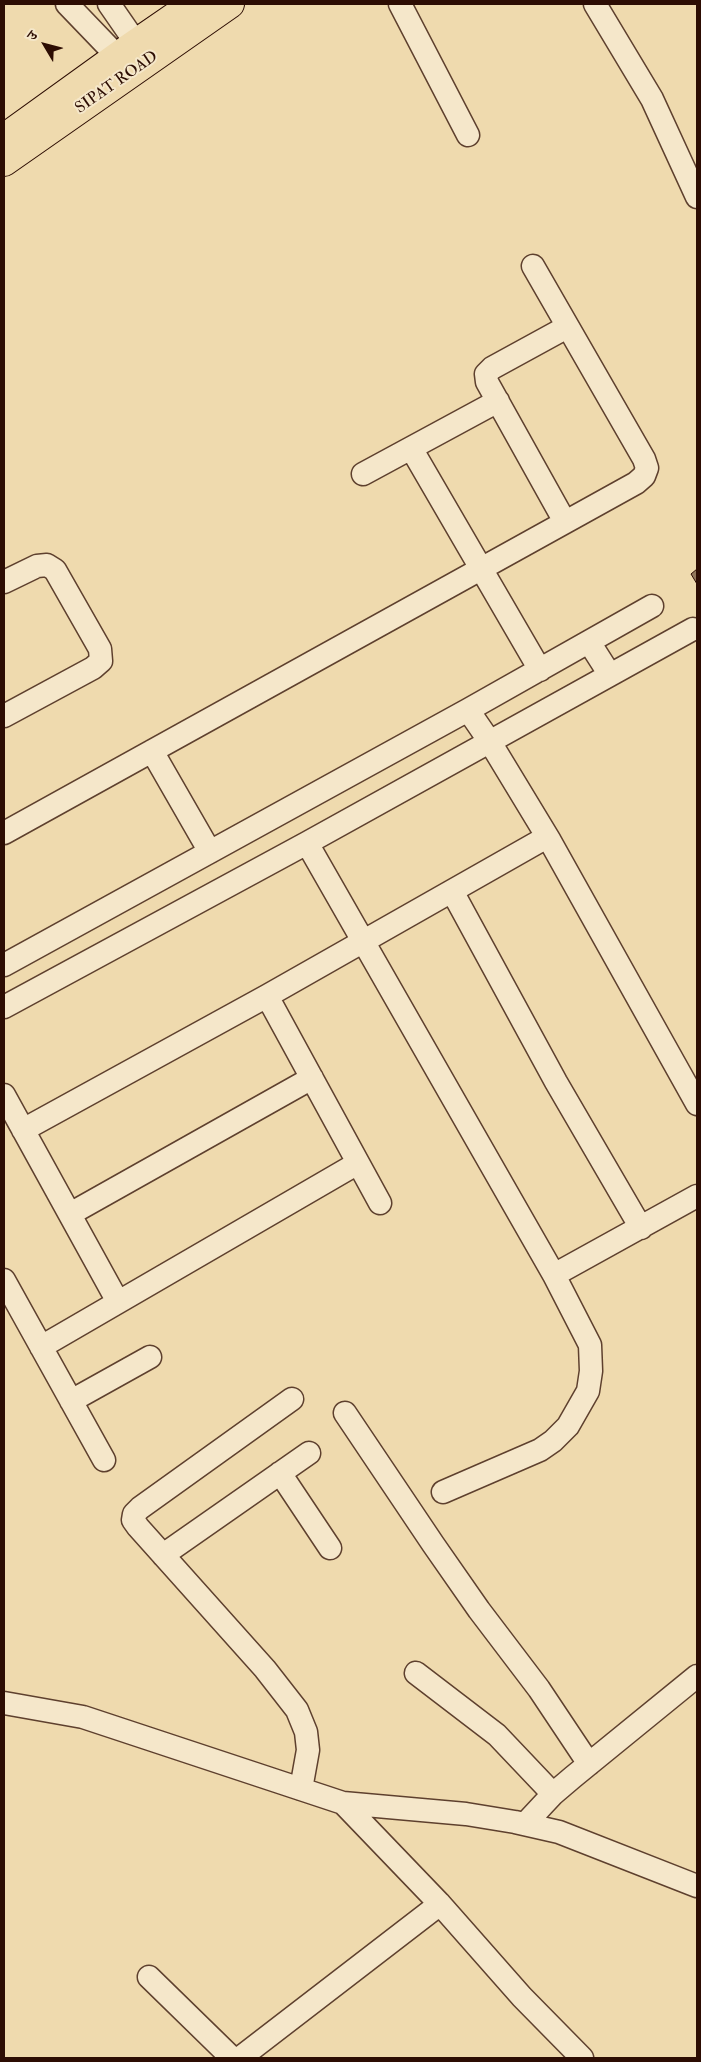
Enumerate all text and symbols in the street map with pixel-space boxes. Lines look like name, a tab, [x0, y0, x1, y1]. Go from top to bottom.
north arrow	[20, 20, 70, 70]
text: उ	[24, 28, 42, 44]
street label: SIPAT ROAD	[72, 48, 162, 118]

